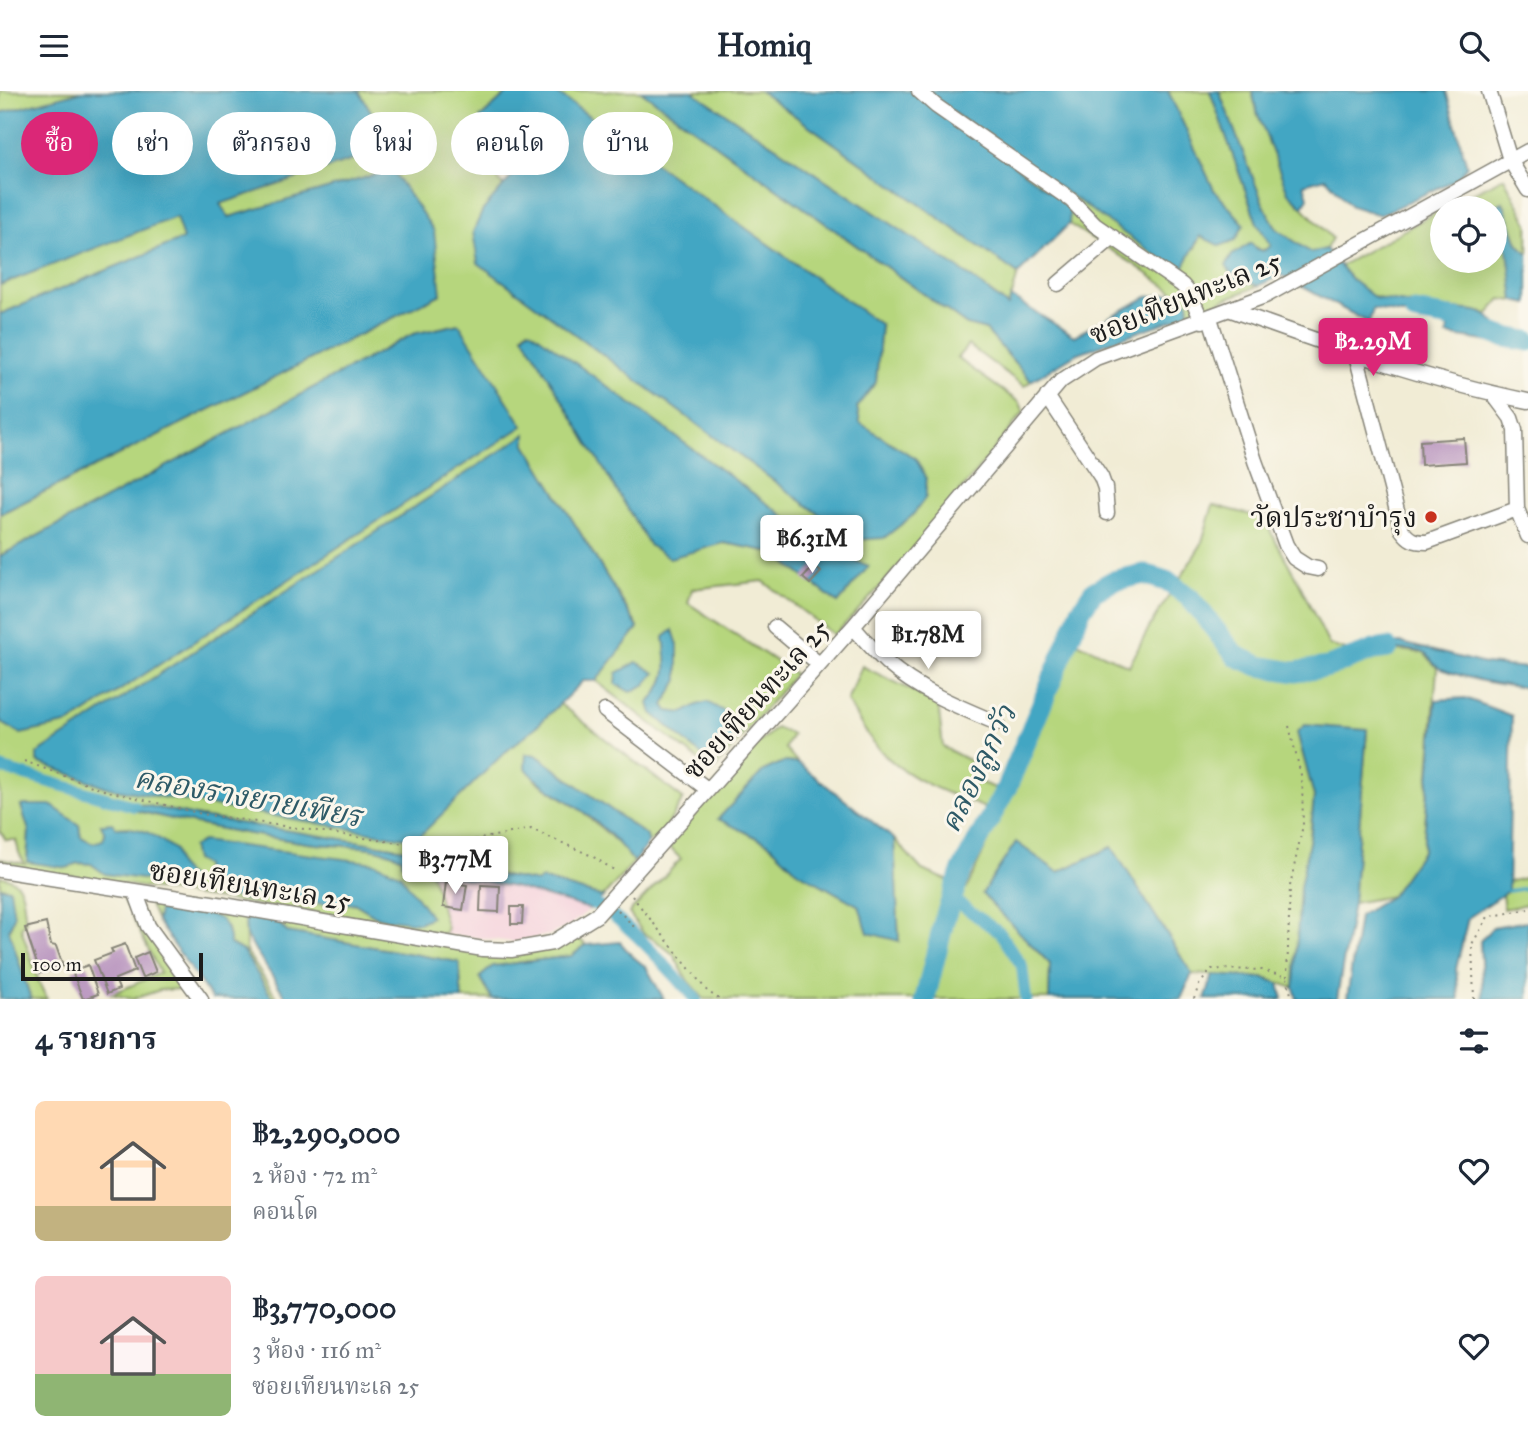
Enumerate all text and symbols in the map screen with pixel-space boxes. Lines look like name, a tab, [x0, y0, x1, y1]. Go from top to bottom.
text: Homiq	[717, 26, 811, 65]
icon: menu	[35, 27, 73, 65]
icon: search	[1455, 27, 1493, 65]
chip: ซื้อ	[21, 112, 98, 175]
chip: เช่า	[112, 112, 193, 175]
chip: ตัวกรอง	[207, 112, 336, 175]
chip: ใหม่	[350, 112, 437, 175]
chip: คอนโด	[451, 112, 569, 175]
chip: บ้าน	[583, 112, 673, 175]
map controls	[1430, 196, 1507, 273]
button: locate	[1430, 196, 1507, 273]
street label: ซอยเทียนทะเล 25	[1084, 243, 1286, 352]
pin: ฿2.29M	[1316, 319, 1430, 378]
text: ฿2.29M	[1335, 327, 1411, 355]
place label: วัดประชาบํารุง	[1250, 500, 1417, 536]
marker: วัดประชาบํารุง	[1423, 509, 1439, 525]
pin: ฿6.31M	[755, 515, 869, 575]
text: ฿6.31M	[776, 524, 848, 552]
pin: ฿1.78M	[871, 611, 985, 671]
street label: ซอยเทียนทะเล 25	[675, 612, 838, 787]
text: ฿1.78M	[891, 620, 965, 648]
water label: คลองลูกวัว	[932, 698, 1026, 839]
water label: คลองรางยายเพียร	[132, 759, 367, 835]
pin: ฿3.77M	[398, 837, 512, 896]
text: ฿3.77M	[418, 845, 492, 873]
street label: ซอยเทียนทะเล 25	[147, 852, 353, 919]
scale bar	[21, 950, 203, 982]
text: 100 m	[32, 953, 82, 976]
text: 4 รายการ	[35, 1021, 157, 1057]
icon: filters	[1455, 1022, 1493, 1060]
text: ฿2,290,000	[252, 1115, 400, 1151]
icon: home	[91, 1129, 175, 1213]
icon: heart	[1455, 1152, 1493, 1190]
text: 2 ห้อง · 72 m²	[252, 1161, 377, 1189]
text: คอนโด	[252, 1197, 319, 1225]
text: ฿3,770,000	[252, 1290, 396, 1326]
icon: home	[91, 1304, 175, 1388]
icon: heart	[1455, 1327, 1493, 1365]
text: 3 ห้อง · 116 m²	[252, 1336, 381, 1364]
text: ซอยเทียนทะเล 25	[252, 1372, 419, 1400]

